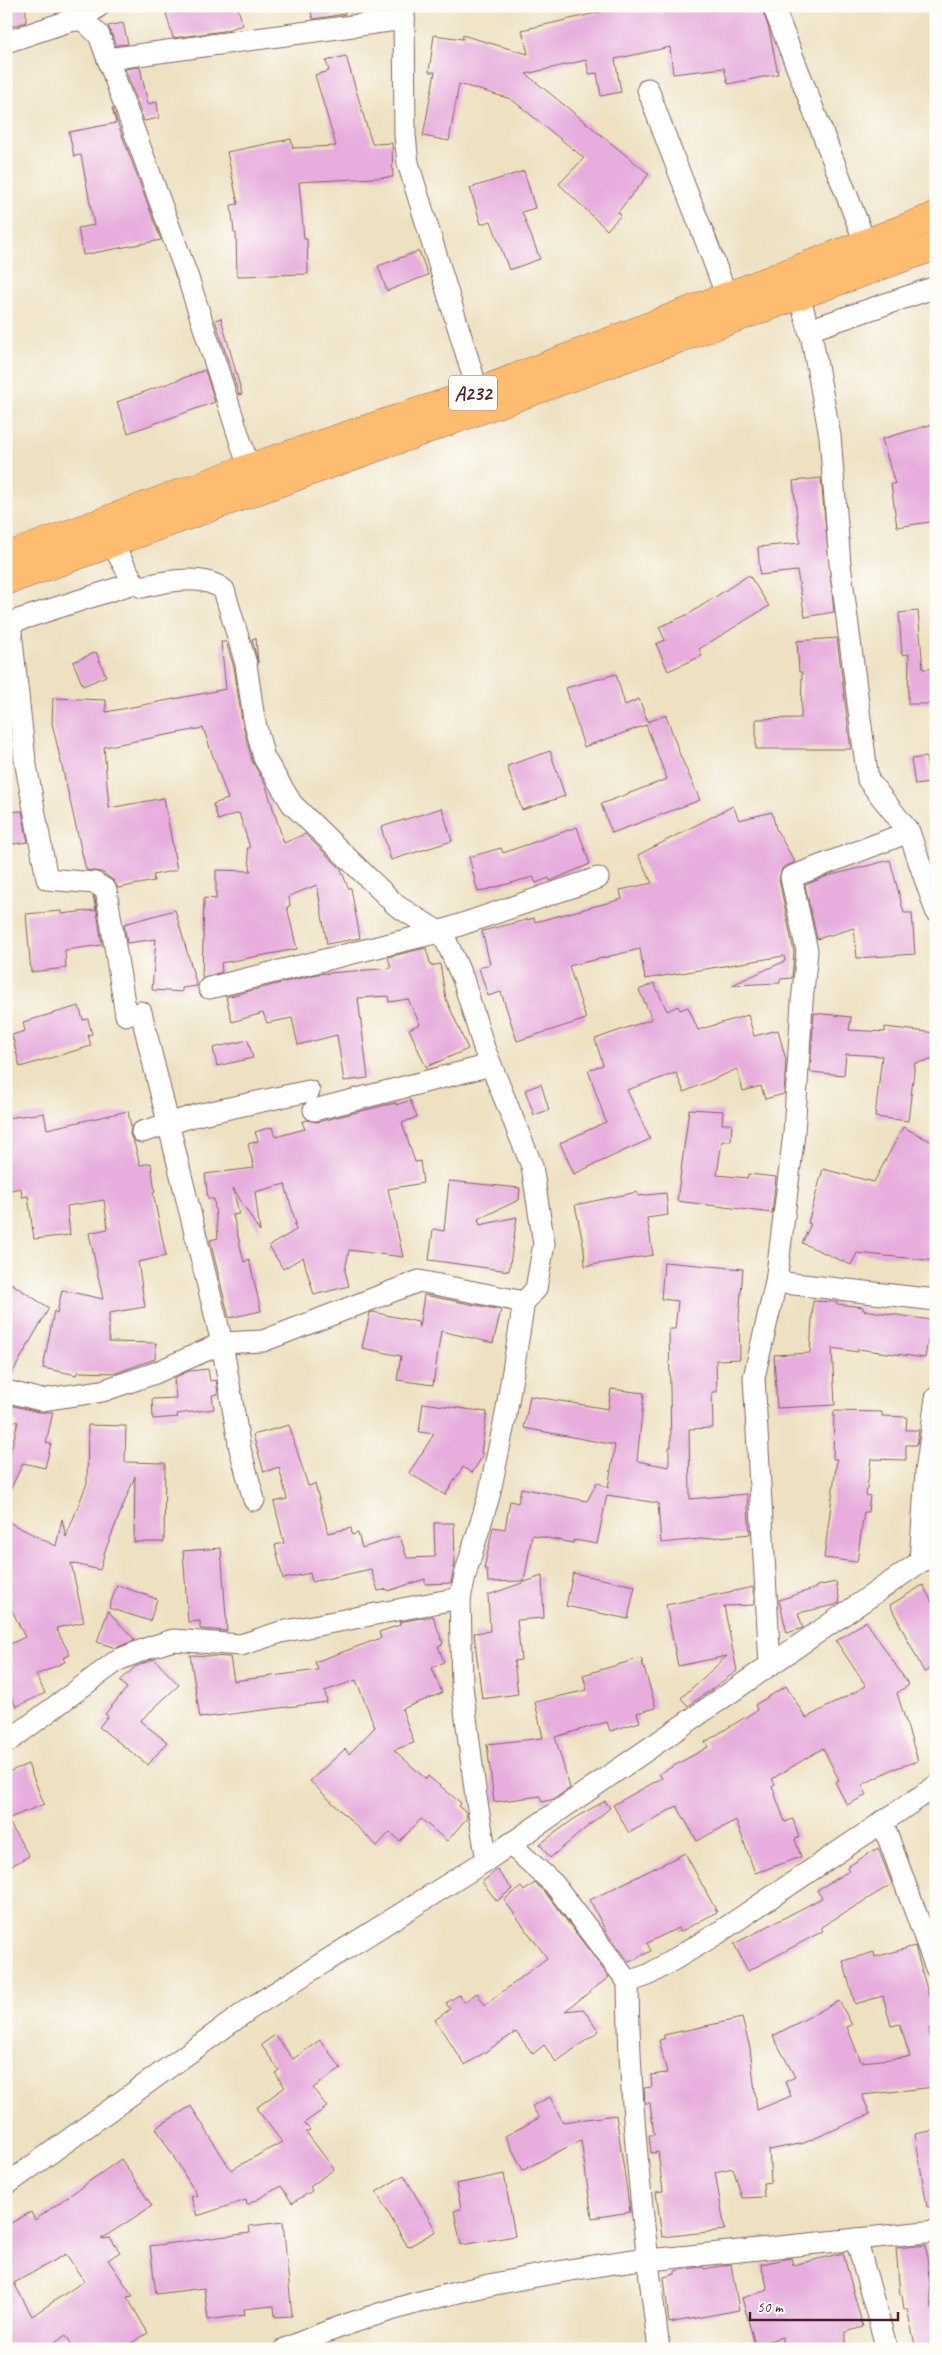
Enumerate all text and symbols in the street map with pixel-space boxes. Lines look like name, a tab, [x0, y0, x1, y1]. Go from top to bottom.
road number: A232	[449, 376, 497, 410]
scale bar	[750, 2290, 897, 2322]
text: 50 m	[757, 2298, 784, 2317]

